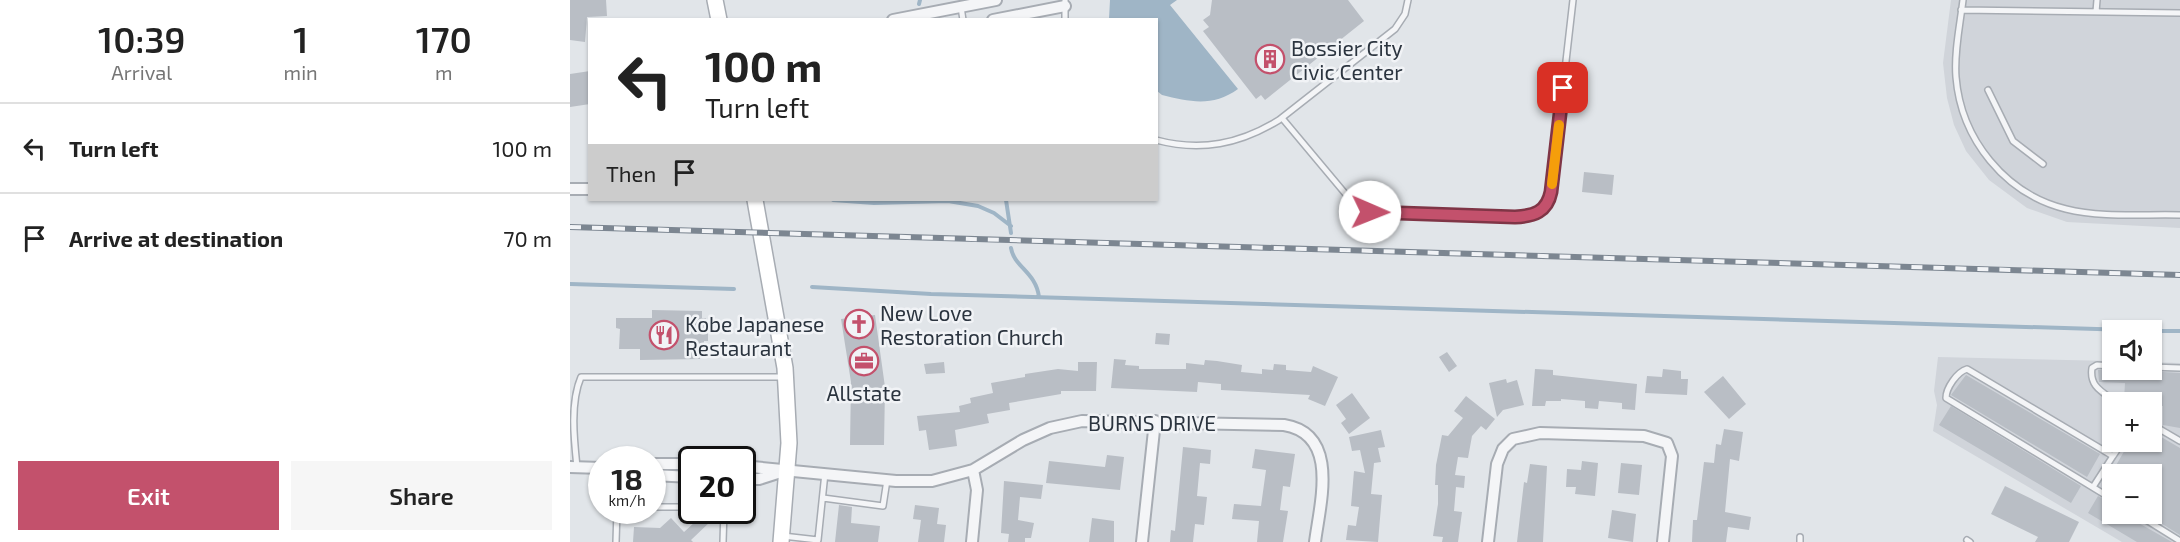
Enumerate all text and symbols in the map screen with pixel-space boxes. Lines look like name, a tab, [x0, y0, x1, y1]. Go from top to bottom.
text: 10:39	[98, 17, 186, 60]
text: 1	[293, 17, 308, 60]
text: 170	[416, 17, 472, 60]
place label: Bossier City Civic Center	[1291, 35, 1403, 84]
text: 100 m	[705, 40, 822, 90]
icon: left	[606, 42, 684, 120]
building icon: Bossier City Civic Center	[1254, 43, 1286, 75]
text: Arrival	[111, 60, 172, 84]
text: min	[284, 60, 318, 84]
text: m	[435, 60, 453, 84]
pin	[1537, 62, 1588, 113]
icon: arrive	[1546, 71, 1579, 104]
text: Turn left	[705, 91, 809, 123]
icon: left	[18, 132, 51, 165]
text: Turn left	[69, 135, 158, 161]
text: 100 m	[493, 135, 552, 161]
icon: arrive	[668, 156, 701, 189]
text: Then	[606, 160, 656, 186]
position arrow	[1338, 180, 1402, 244]
icon: arrive	[18, 222, 51, 255]
text: Arrive at destination	[69, 225, 283, 251]
text: 70 m	[503, 225, 552, 251]
place label: New Love Restoration Church	[880, 300, 1063, 349]
church icon: New Love Restoration Church	[843, 308, 875, 340]
place label: Kobe Japanese Restaurant	[685, 311, 824, 360]
restaurant icon: Kobe Japanese Restaurant	[648, 319, 680, 351]
map controls	[2102, 320, 2162, 524]
button: sound	[2102, 320, 2162, 380]
office icon: Allstate	[848, 345, 880, 377]
place label: Allstate	[826, 380, 902, 405]
button: +	[2102, 392, 2162, 452]
street label: BURNS DRIVE	[1088, 410, 1216, 435]
speed limit sign: 20	[678, 446, 756, 524]
text: 18	[611, 460, 643, 496]
button: Exit	[18, 461, 279, 530]
button: Share	[291, 461, 552, 530]
button: −	[2102, 464, 2162, 524]
text: km/h	[608, 491, 646, 509]

